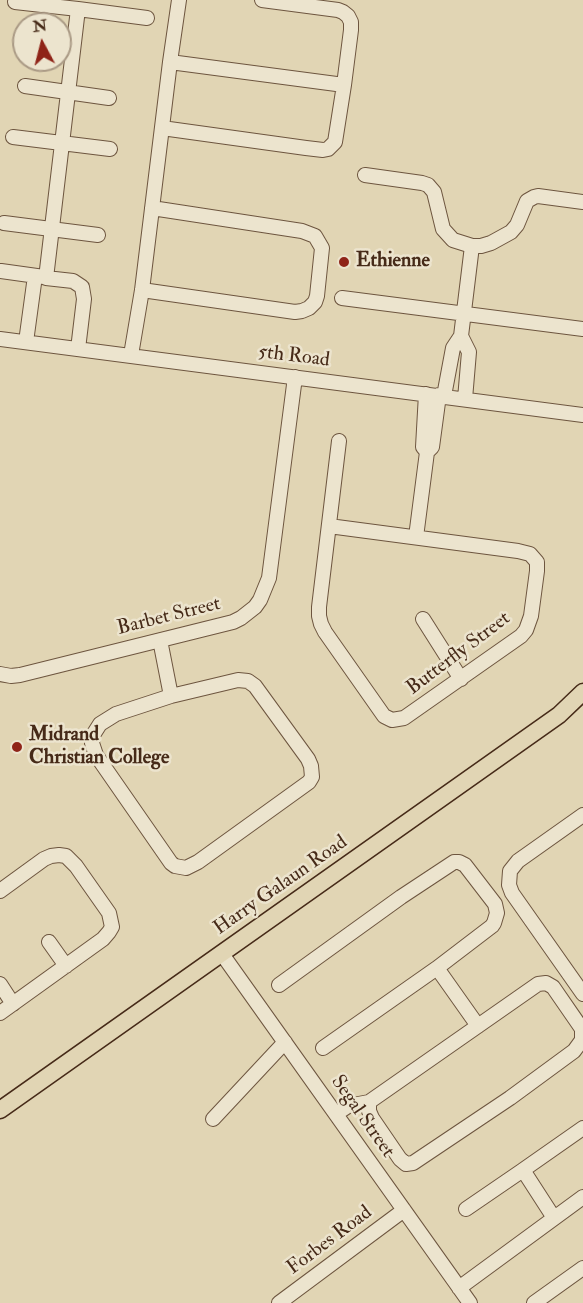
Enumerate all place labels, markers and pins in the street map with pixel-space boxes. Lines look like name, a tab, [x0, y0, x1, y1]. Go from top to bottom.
place label: Ethienne	[356, 250, 430, 274]
marker: Ethienne	[337, 255, 351, 269]
place label: Midrand Christian College	[29, 724, 169, 771]
marker: Midrand Christian College	[10, 740, 24, 754]

